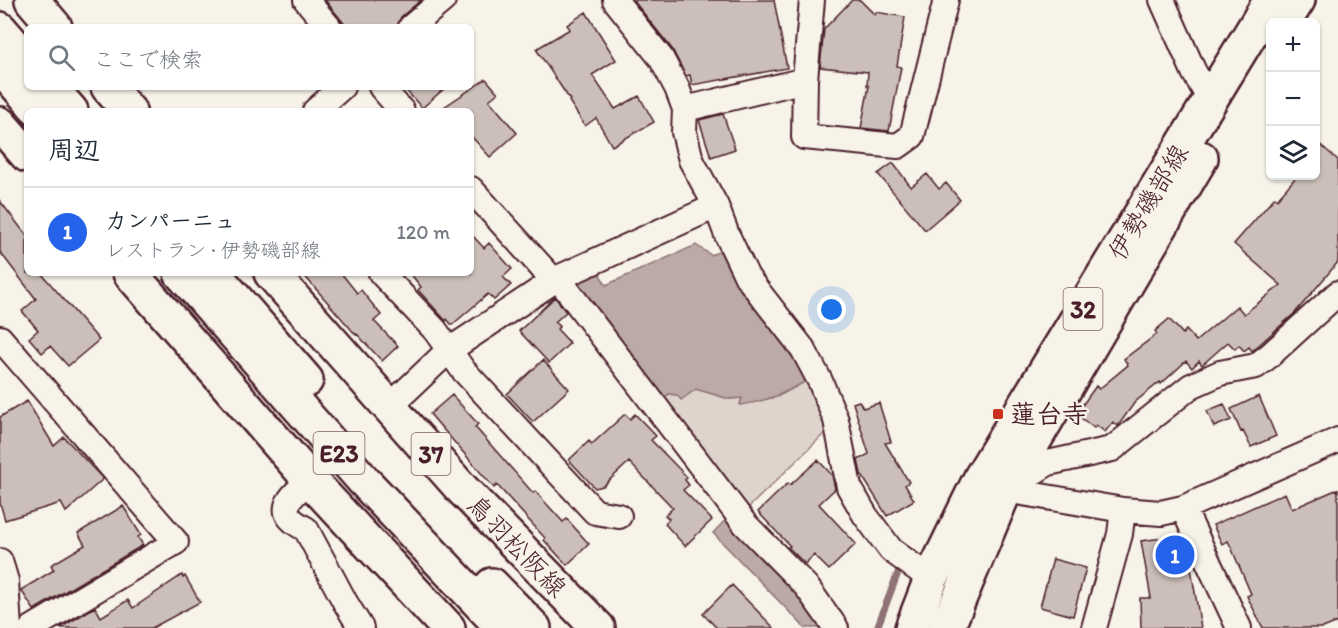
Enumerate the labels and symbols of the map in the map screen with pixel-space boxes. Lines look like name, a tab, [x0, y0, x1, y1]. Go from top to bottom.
street label: 伊勢磯部線	[1101, 138, 1195, 266]
road number: 32	[1064, 288, 1102, 330]
your location	[817, 295, 846, 324]
place label: 蓮台寺	[1010, 398, 1088, 430]
marker: 蓮台寺	[991, 407, 1005, 421]
road number: E23	[314, 432, 364, 474]
road number: 37	[412, 433, 450, 475]
street label: 鳥羽松阪線	[460, 488, 574, 604]
pin: 1	[1156, 532, 1194, 578]

